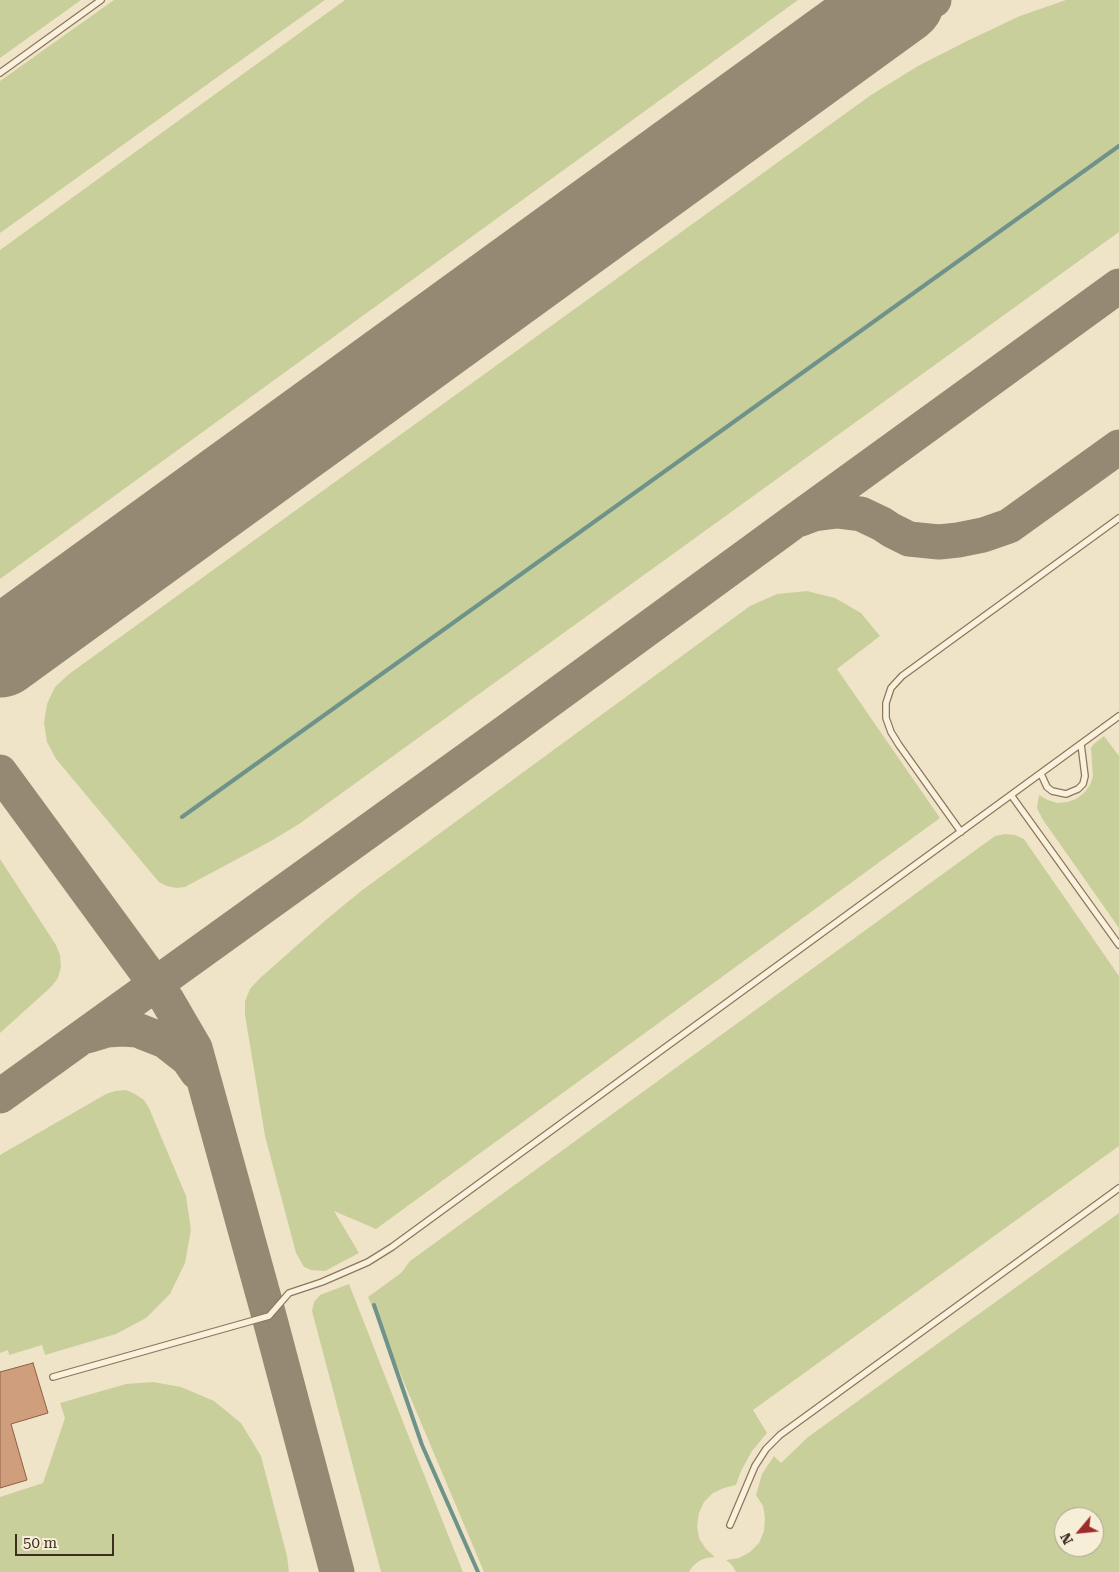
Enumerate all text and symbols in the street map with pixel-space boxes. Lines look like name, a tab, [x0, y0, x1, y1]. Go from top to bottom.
north arrow	[1054, 1507, 1104, 1557]
scale bar	[18, 1524, 116, 1556]
text: N	[1057, 1530, 1076, 1547]
text: 50 m	[23, 1534, 57, 1552]

